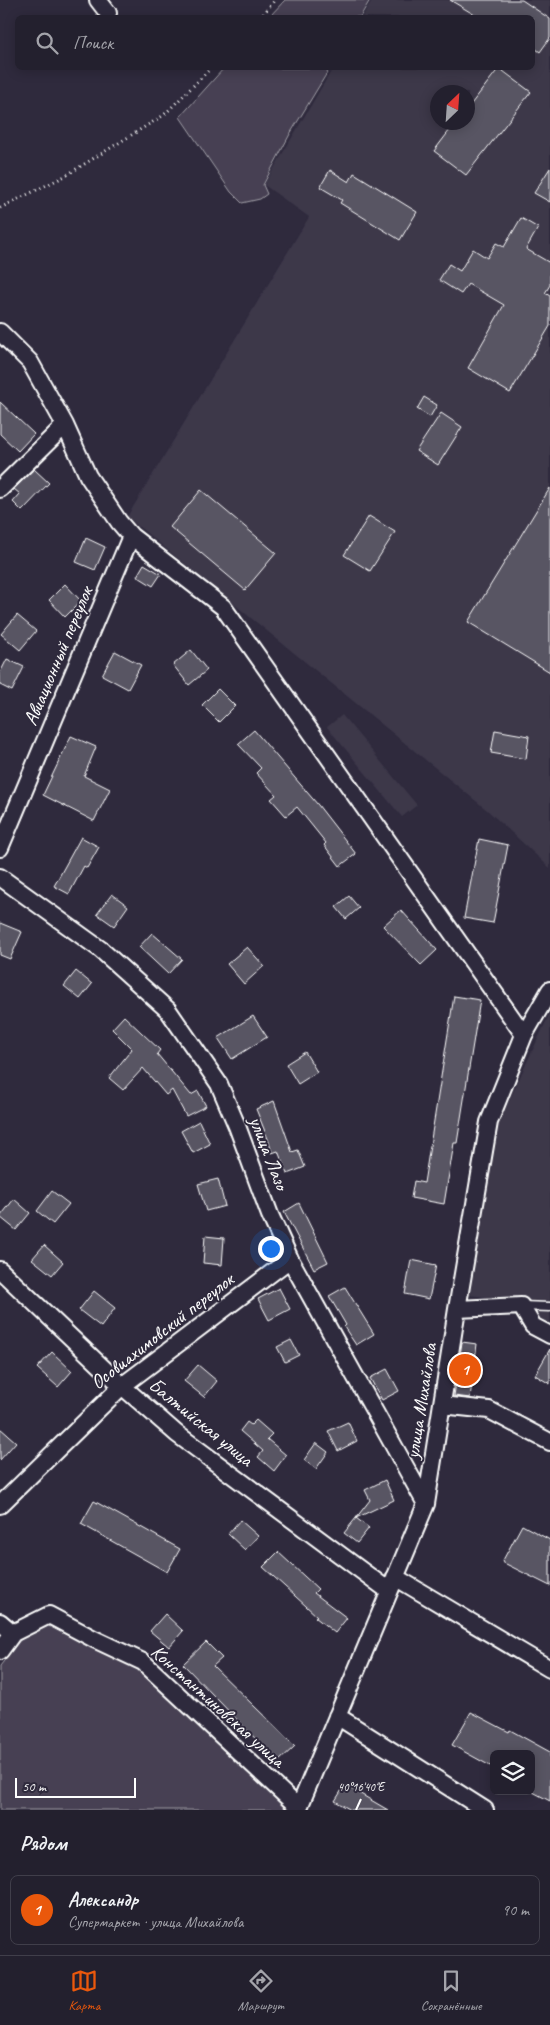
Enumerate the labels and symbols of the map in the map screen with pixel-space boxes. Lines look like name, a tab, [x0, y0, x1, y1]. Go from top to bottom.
north arrow	[430, 85, 475, 130]
street label: Авиационный переулок	[18, 581, 99, 729]
street label: улица Лазо	[243, 1112, 295, 1195]
your location	[258, 1236, 284, 1262]
street label: Осовиахимовский переулок	[85, 1266, 240, 1395]
street label: улица Михайлова	[399, 1340, 443, 1461]
pin: 1	[449, 1351, 481, 1389]
street label: Балтийская улица	[144, 1372, 260, 1473]
street label: Константиновская улица	[146, 1639, 292, 1774]
scale bar	[15, 1775, 136, 1798]
text: 40°16'40"E	[338, 1779, 386, 1795]

